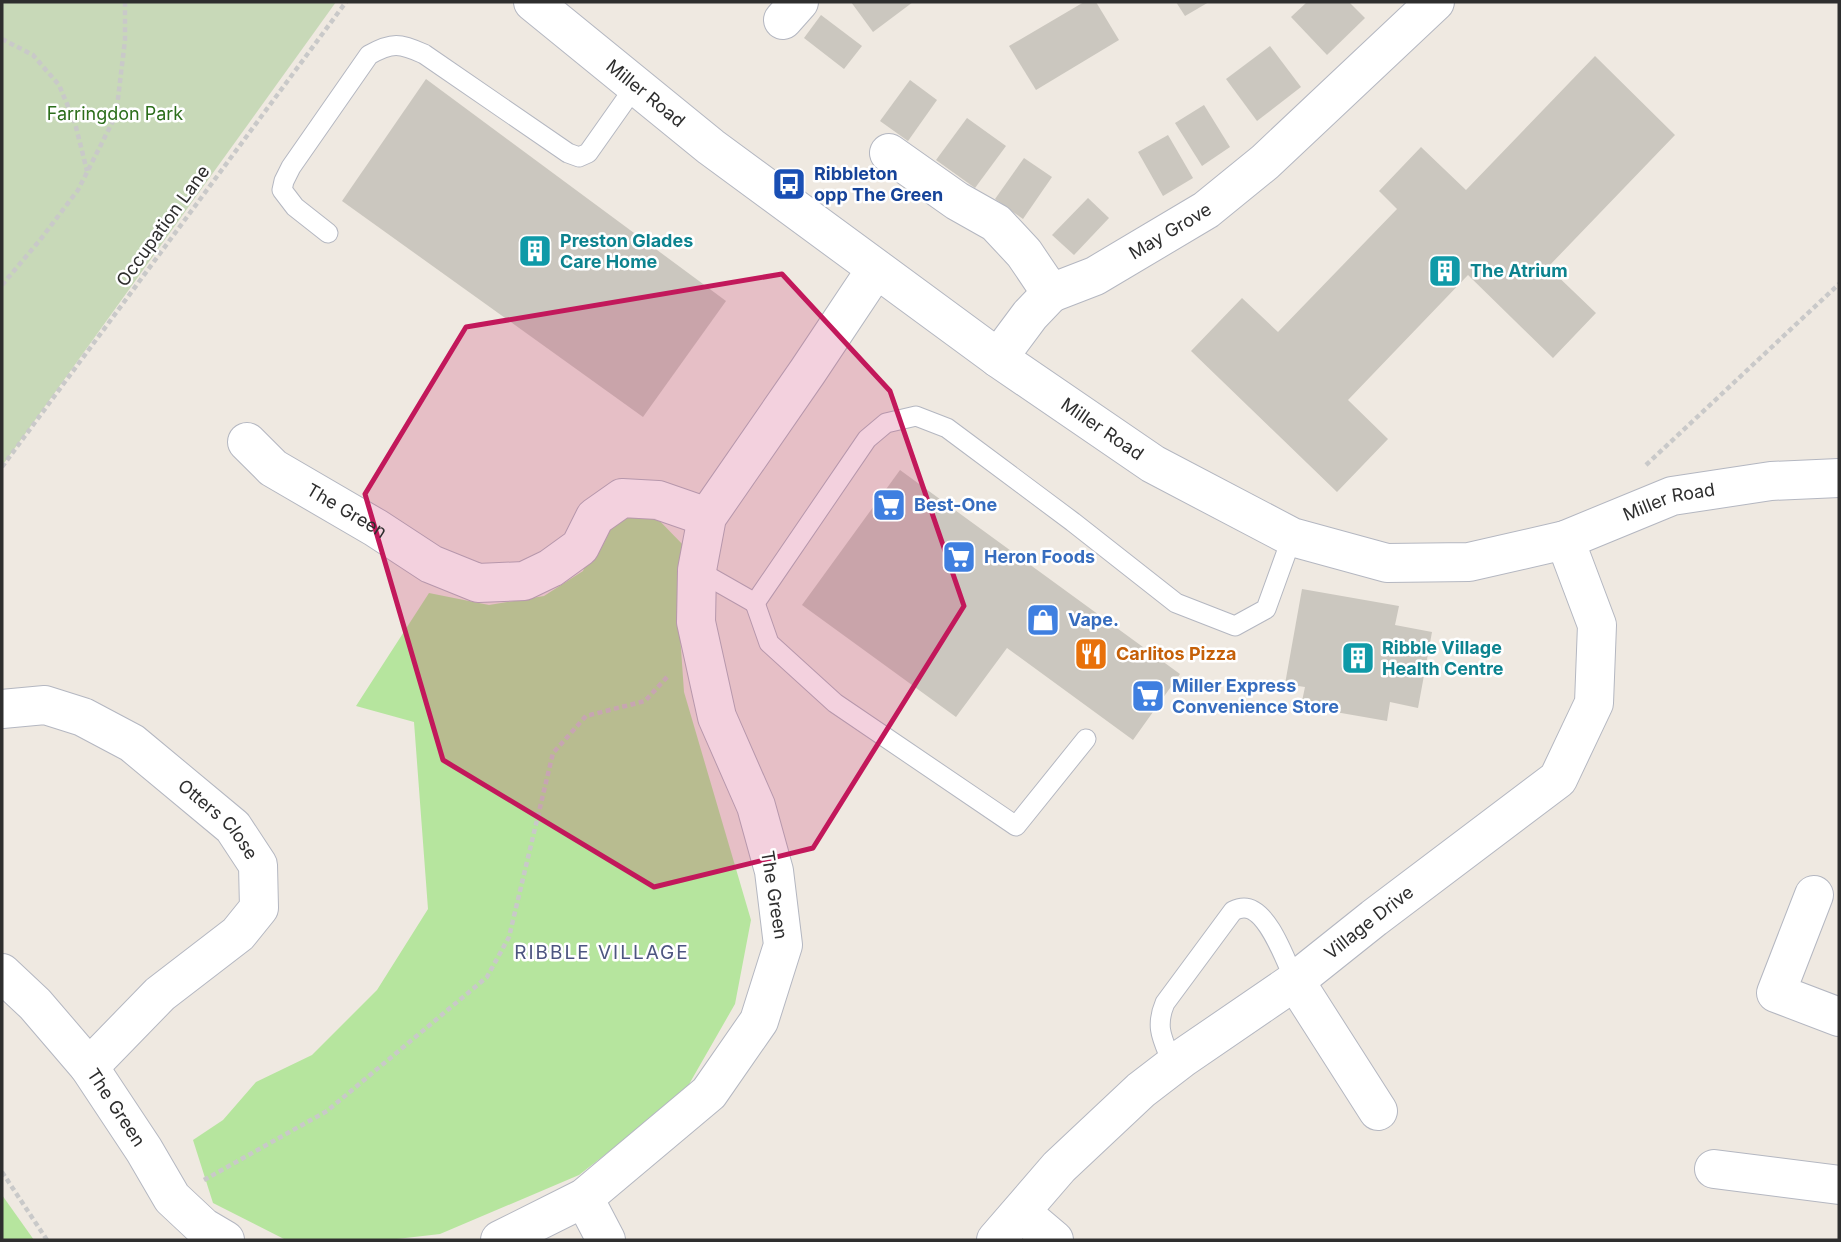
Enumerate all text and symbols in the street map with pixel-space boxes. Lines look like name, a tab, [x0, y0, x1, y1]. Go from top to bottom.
street label: Miller Road	[602, 55, 689, 131]
park label: Farringdon Park	[47, 103, 183, 124]
street label: Occupation Lane	[112, 161, 214, 290]
place label: Ribbleton opp The Green	[814, 163, 943, 205]
bus stop icon: Ribbleton opp The Green	[770, 165, 808, 203]
street label: May Grove	[1125, 198, 1215, 263]
place label: Preston Glades Care Home	[560, 230, 693, 272]
building icon: Preston Glades Care Home	[516, 232, 554, 270]
building icon: The Atrium	[1426, 252, 1464, 290]
place label: The Atrium	[1470, 260, 1568, 281]
street label: Miller Road	[1057, 393, 1148, 464]
street label: The Green	[303, 479, 391, 542]
street label: Miller Road	[1620, 479, 1716, 525]
supermarket icon: Best-One	[870, 486, 908, 524]
place label: Best-One	[914, 494, 998, 515]
supermarket icon: Heron Foods	[940, 538, 978, 576]
place label: Heron Foods	[984, 546, 1095, 567]
shop icon: Vape.	[1024, 601, 1062, 639]
place label: Vape.	[1068, 609, 1119, 630]
restaurant icon: Carlitos Pizza	[1072, 635, 1110, 673]
place label: Ribble Village Health Centre	[1382, 637, 1504, 679]
building icon: Ribble Village Health Centre	[1339, 639, 1377, 677]
place label: Carlitos Pizza	[1116, 643, 1237, 664]
place label: Miller Express Convenience Store	[1172, 675, 1339, 717]
supermarket icon: Miller Express Convenience Store	[1129, 677, 1167, 715]
street label: Otters Close	[174, 775, 262, 863]
street label: The Green	[757, 849, 792, 941]
street label: Village Drive	[1320, 881, 1417, 963]
district label: RIBBLE VILLAGE	[514, 941, 690, 964]
street label: The Green	[83, 1064, 150, 1150]

